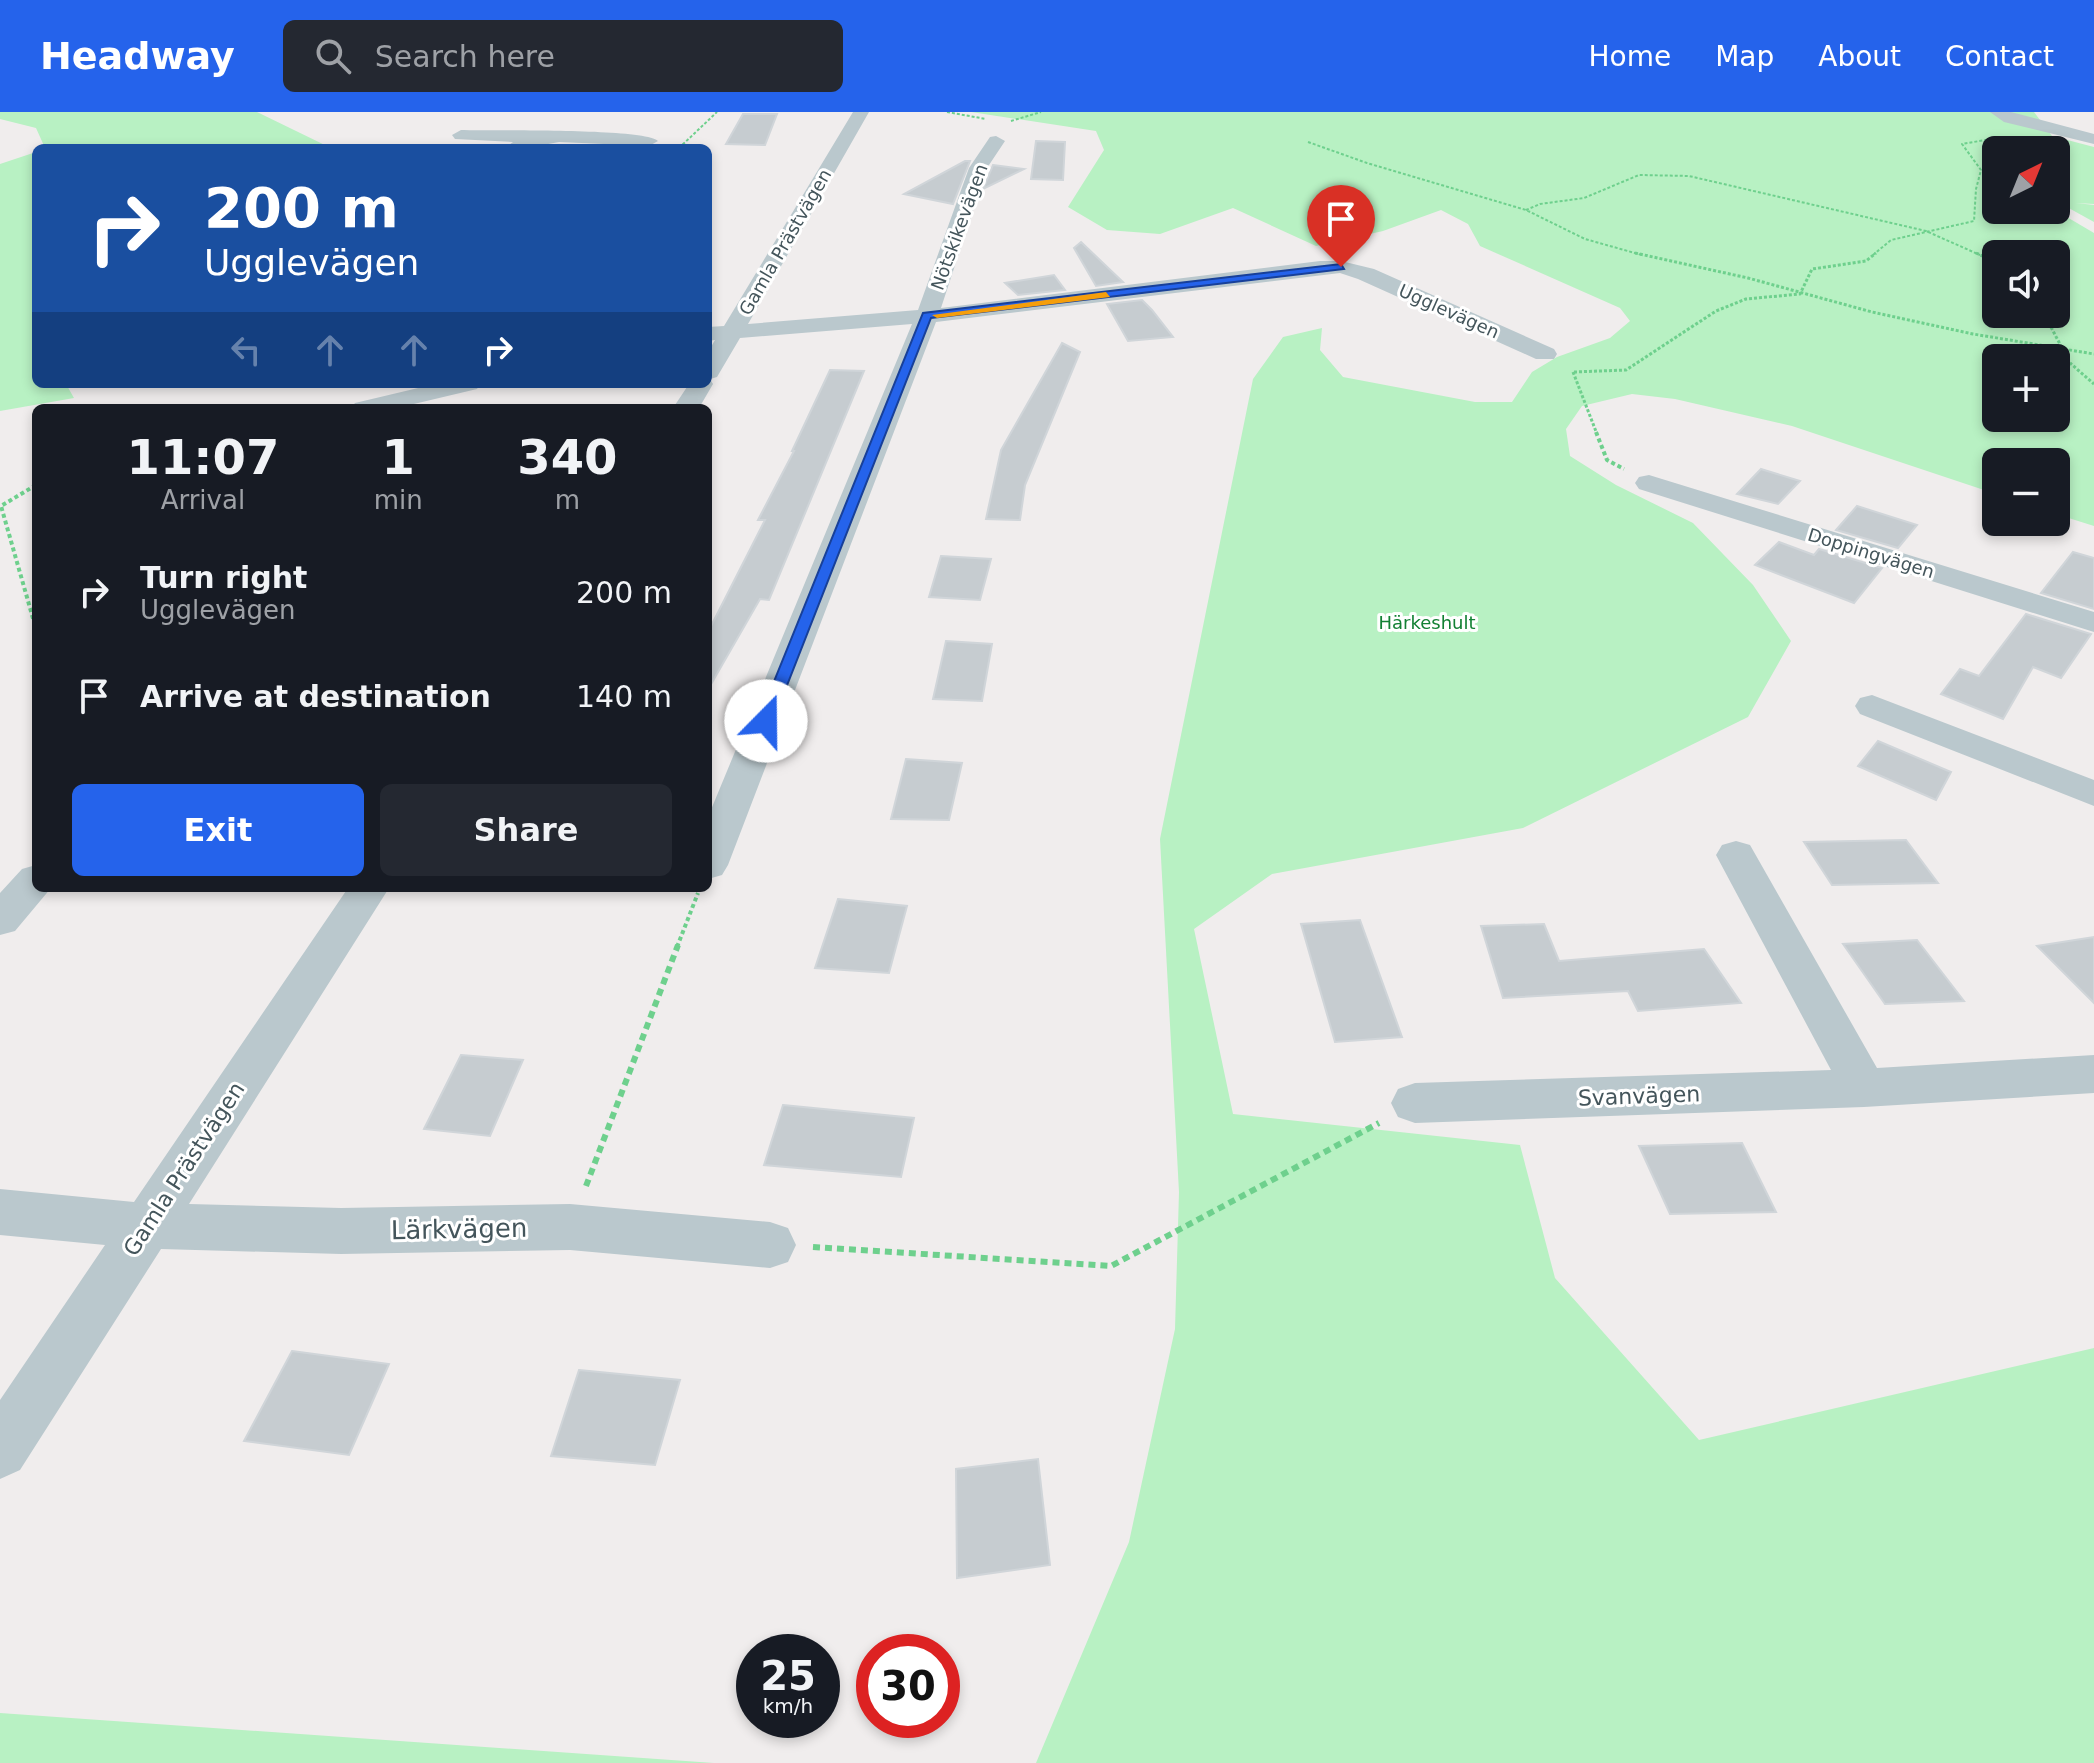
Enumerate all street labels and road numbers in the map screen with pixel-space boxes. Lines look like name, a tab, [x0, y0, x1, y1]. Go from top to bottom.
street label: Nötskikevägen	[926, 161, 992, 293]
street label: Gamla Prästvägen	[735, 165, 835, 319]
street label: Ugglevägen	[1396, 280, 1502, 342]
street label: Doppingvägen	[1805, 524, 1937, 582]
street label: Gamla Prästvägen	[119, 1077, 249, 1261]
street label: Svanvägen	[1577, 1081, 1701, 1111]
street label: Lärkvägen	[391, 1213, 527, 1245]

